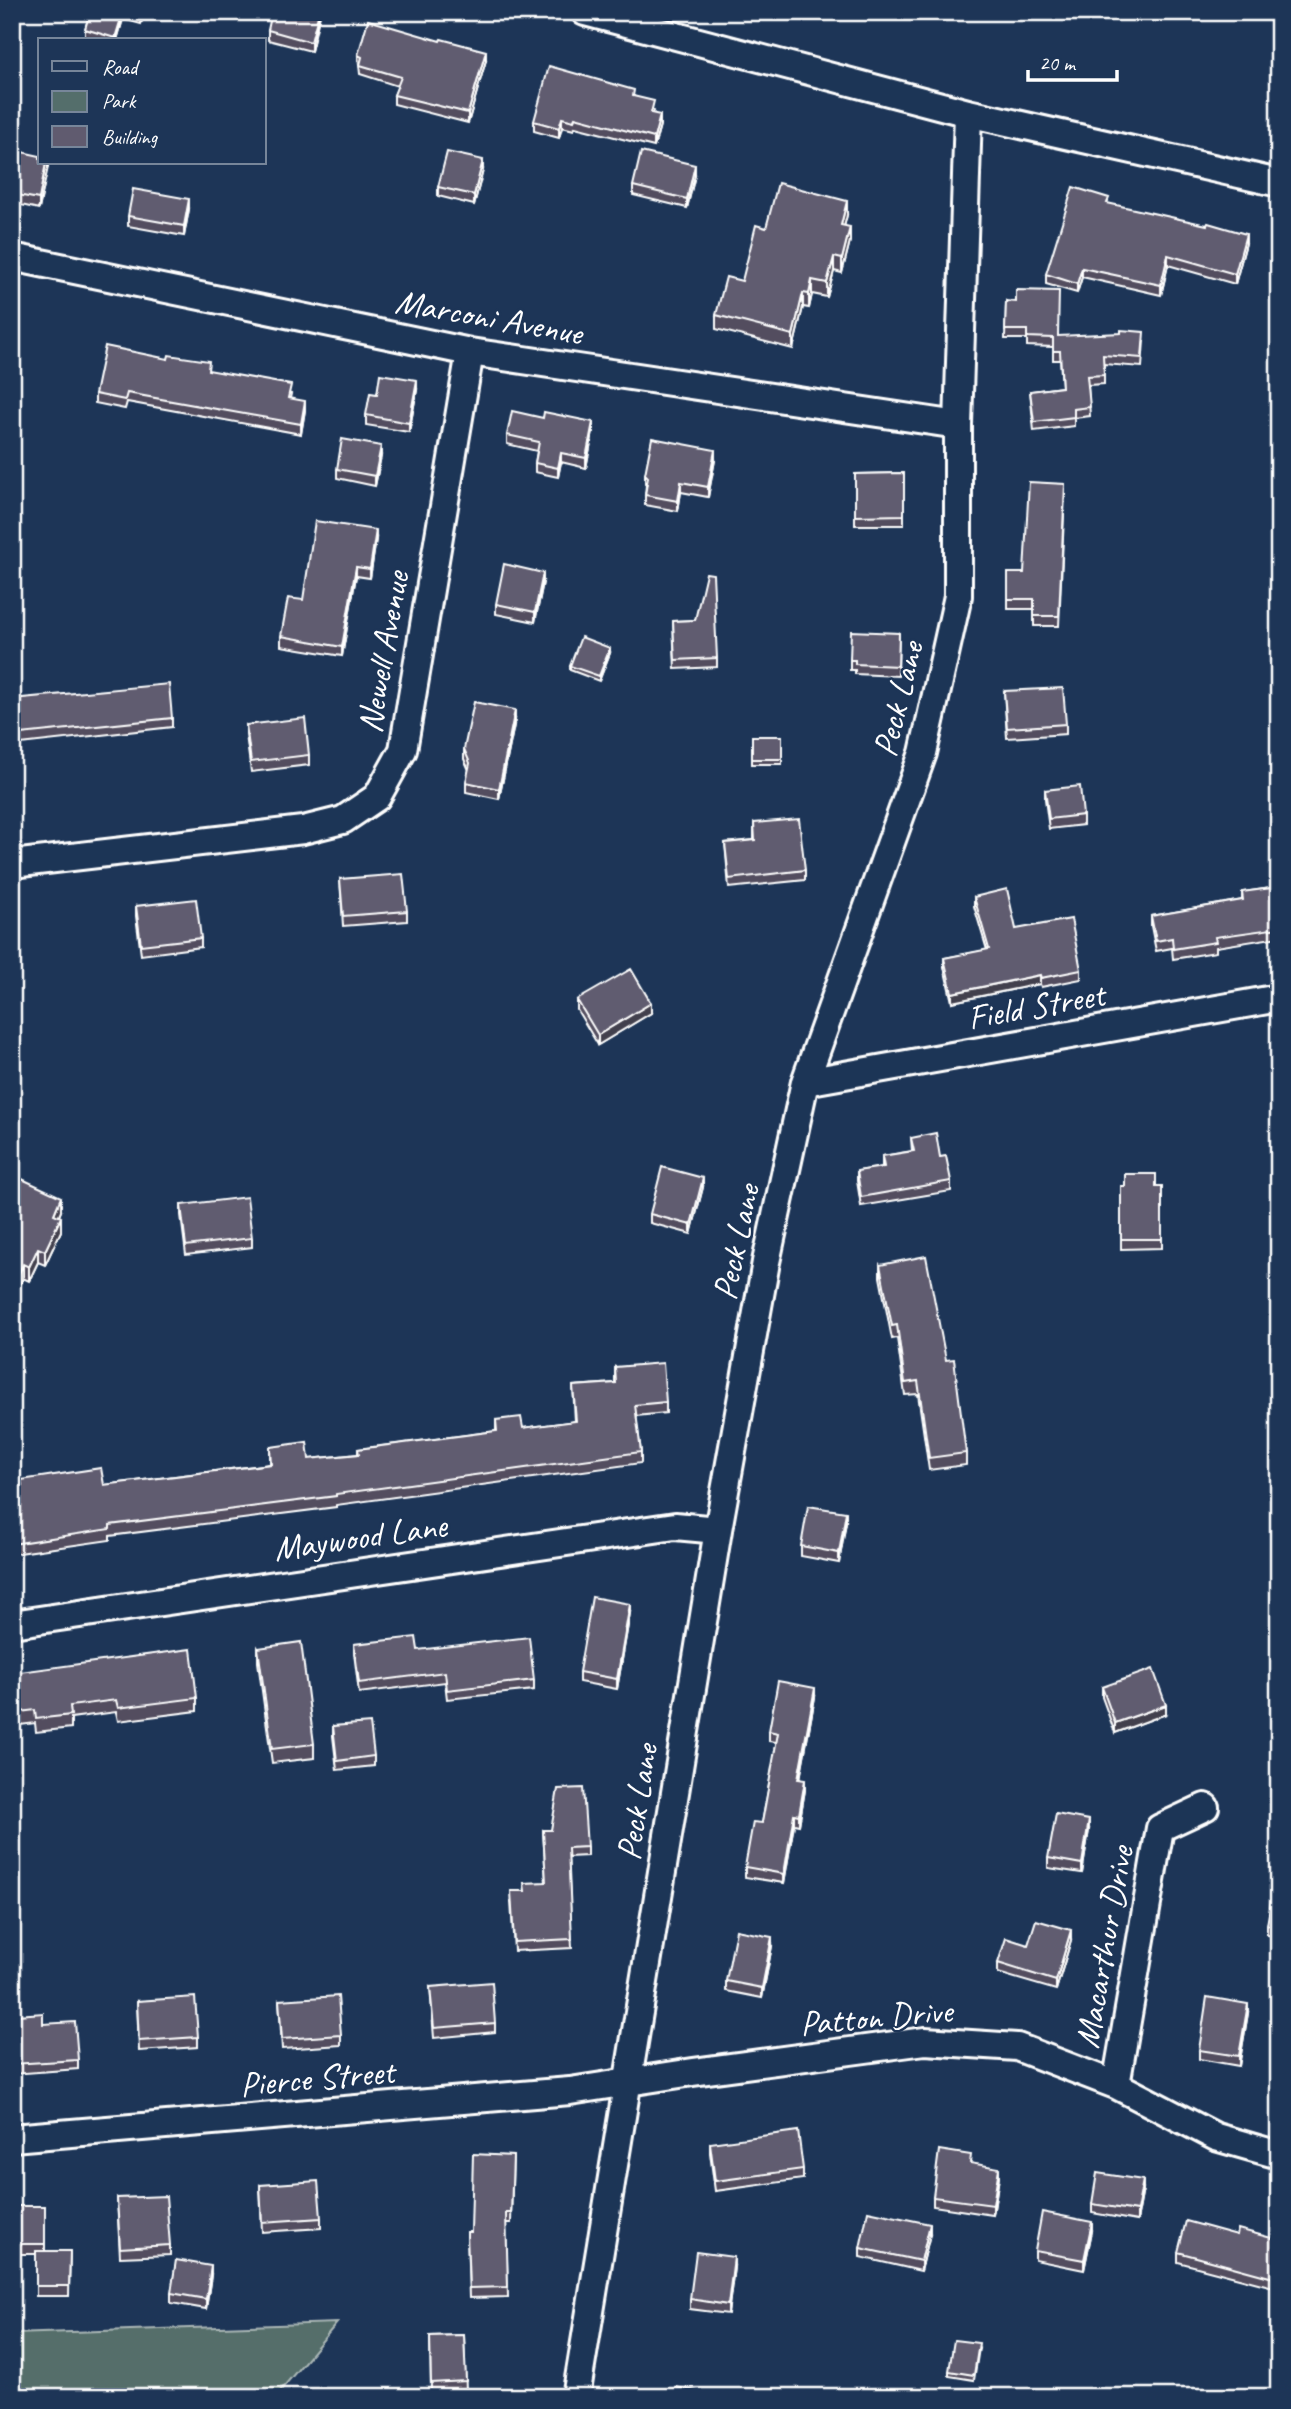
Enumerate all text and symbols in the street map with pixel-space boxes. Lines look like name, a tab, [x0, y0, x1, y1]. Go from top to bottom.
legend	[38, 38, 266, 164]
scale bar	[1028, 38, 1118, 82]
text: 20 m	[1039, 50, 1077, 76]
text: Road	[102, 54, 141, 80]
text: Park	[102, 88, 137, 114]
text: Building	[102, 124, 159, 150]
street label: Marconi Avenue	[392, 278, 589, 356]
street label: Newell Avenue	[347, 565, 420, 736]
street label: Peck Lane	[862, 634, 935, 761]
street label: Field Street	[964, 971, 1111, 1040]
street label: Peck Lane	[702, 1178, 771, 1304]
street label: Maywood Lane	[271, 1502, 452, 1571]
street label: Peck Lane	[606, 1738, 669, 1863]
street label: Macarthur Drive	[1064, 1840, 1144, 2051]
street label: Patton Drive	[798, 1988, 957, 2046]
street label: Pierce Street	[238, 2049, 399, 2107]

